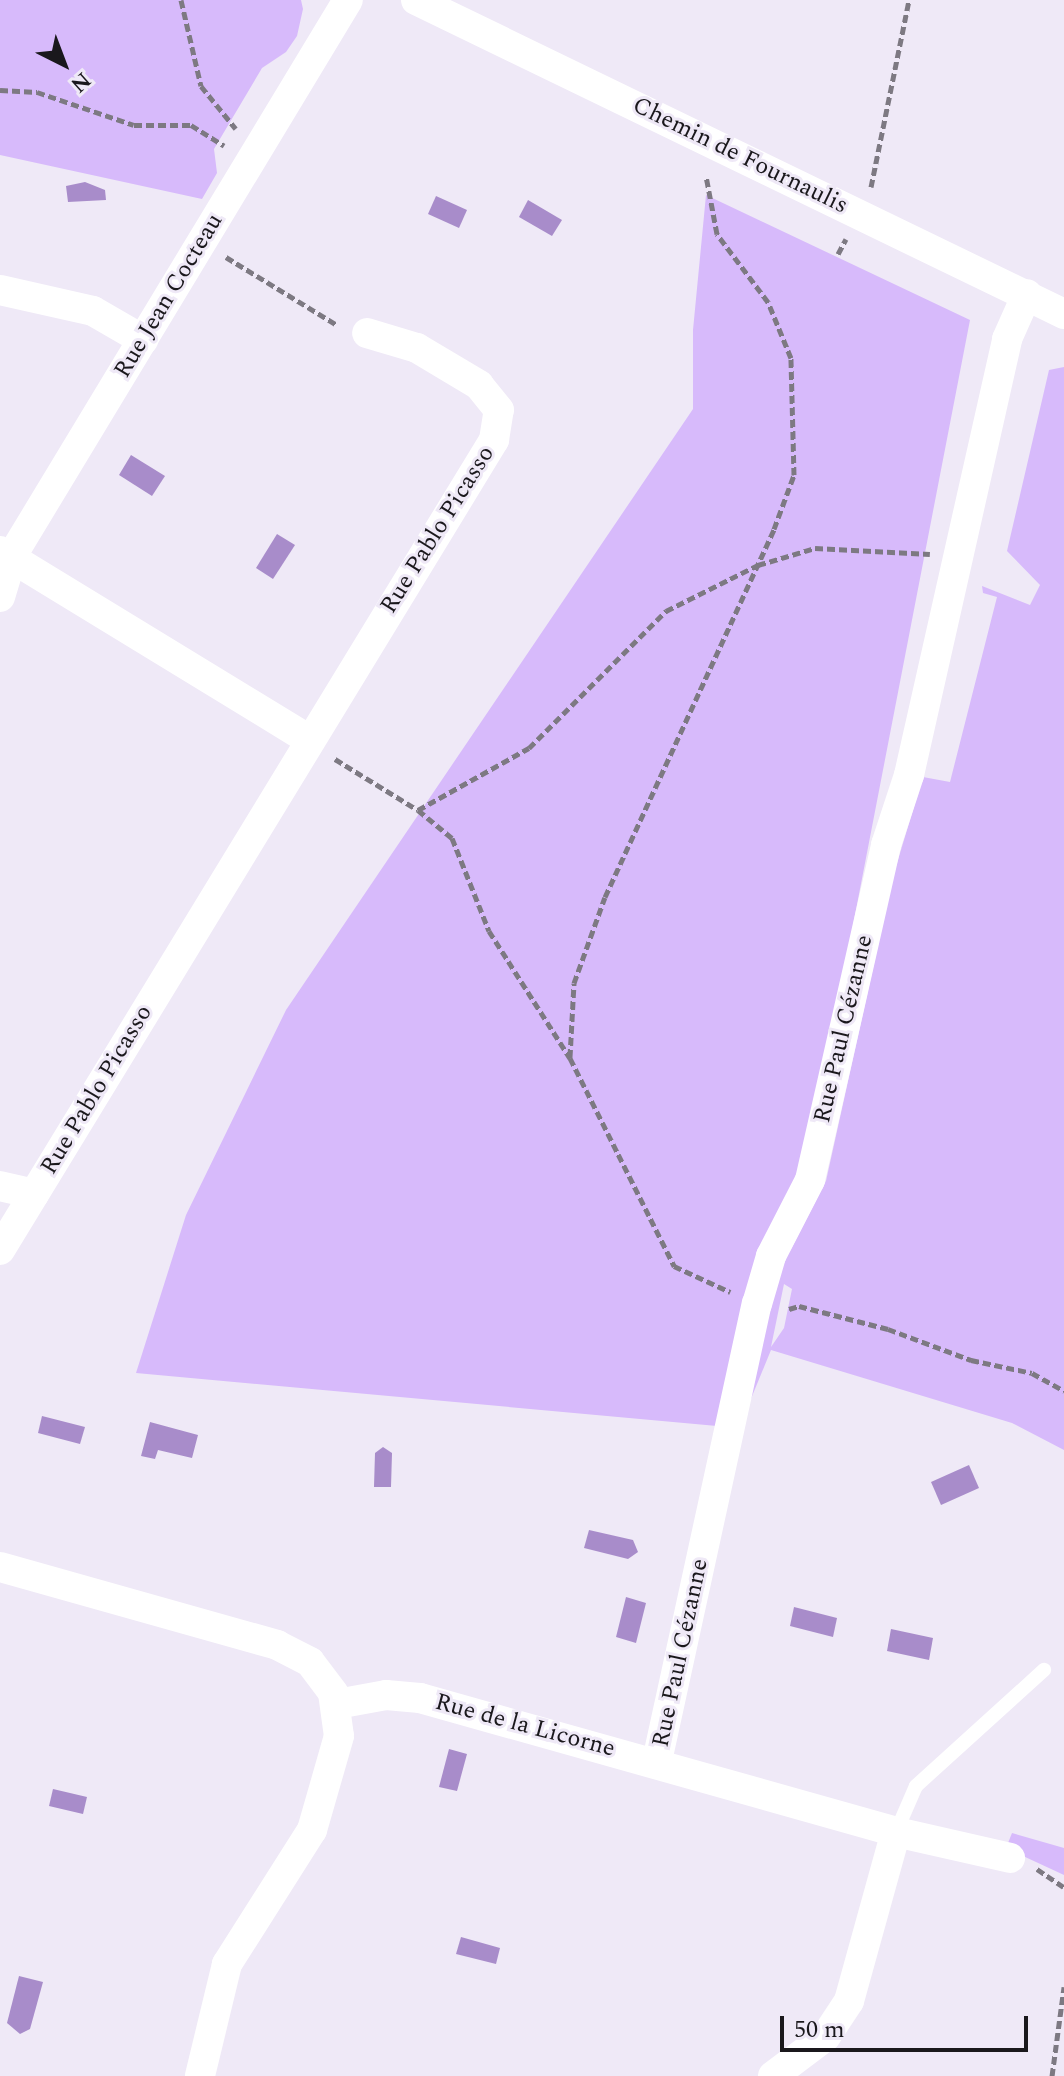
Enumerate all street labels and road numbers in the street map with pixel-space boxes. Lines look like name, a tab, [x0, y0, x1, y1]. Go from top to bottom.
street label: Chemin de Fournaulis	[628, 91, 852, 221]
street label: Rue Jean Cocteau	[109, 209, 229, 383]
street label: Rue Pablo Picasso	[375, 441, 501, 619]
street label: Rue Paul Cézanne	[808, 932, 880, 1126]
street label: Rue Pablo Picasso	[35, 1000, 159, 1180]
street label: Rue Paul Cézanne	[647, 1556, 715, 1750]
street label: Rue de la Licorne	[432, 1688, 618, 1764]

